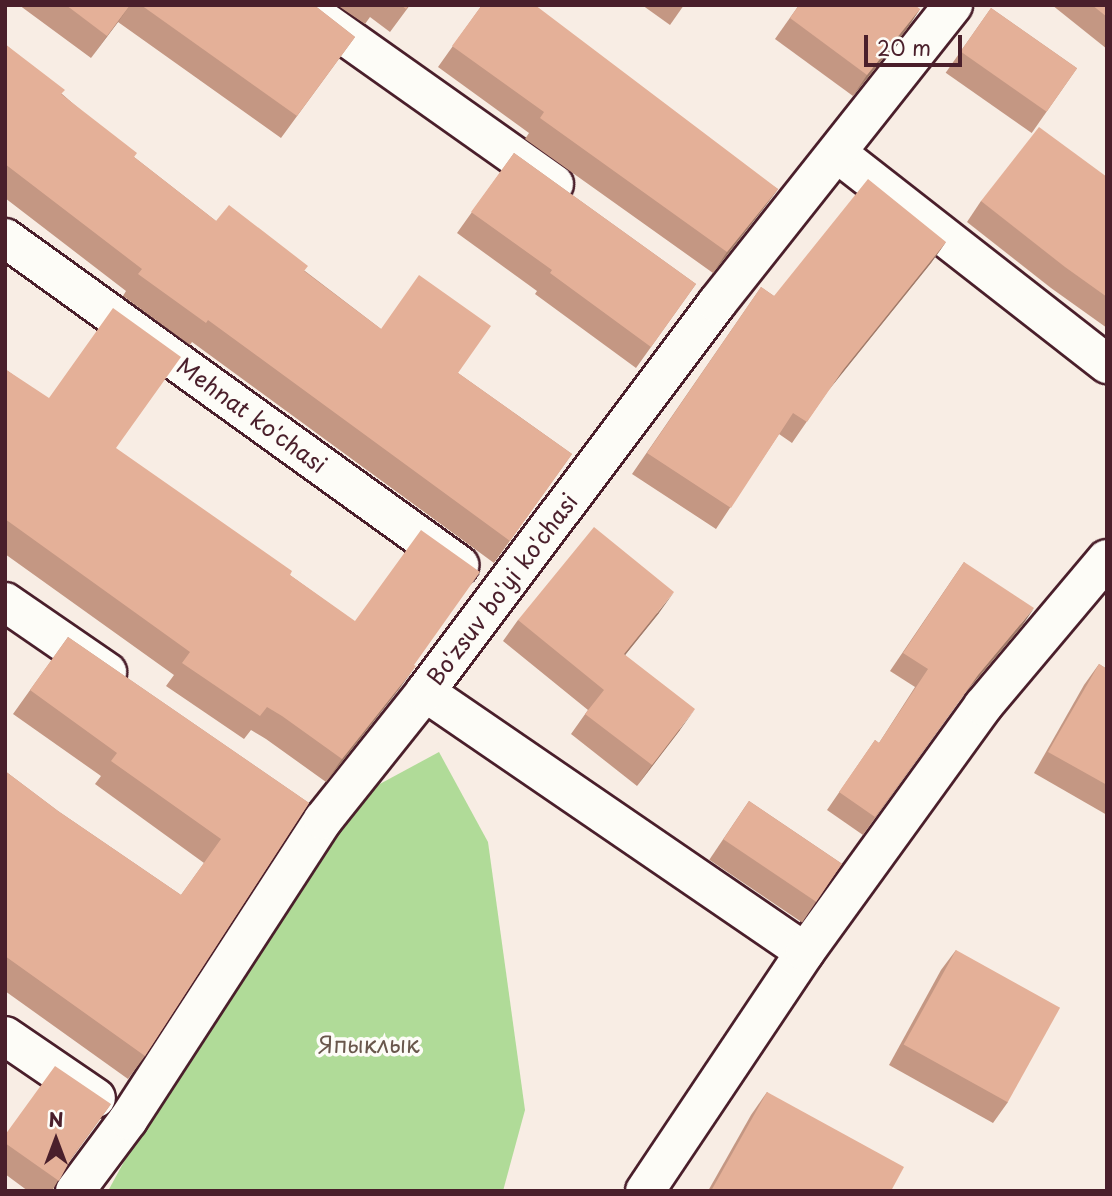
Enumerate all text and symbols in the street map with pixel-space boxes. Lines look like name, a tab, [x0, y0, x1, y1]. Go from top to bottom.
scale bar	[867, 21, 965, 65]
text: 20 m	[877, 31, 931, 63]
street label: Mehnat ko'chasi	[172, 351, 332, 479]
street label: Bo'zsuv bo'yi ko'chasi	[421, 488, 583, 690]
park label: Япыклык	[318, 1030, 420, 1058]
north arrow	[21, 1105, 91, 1175]
text: N	[48, 1105, 64, 1133]

